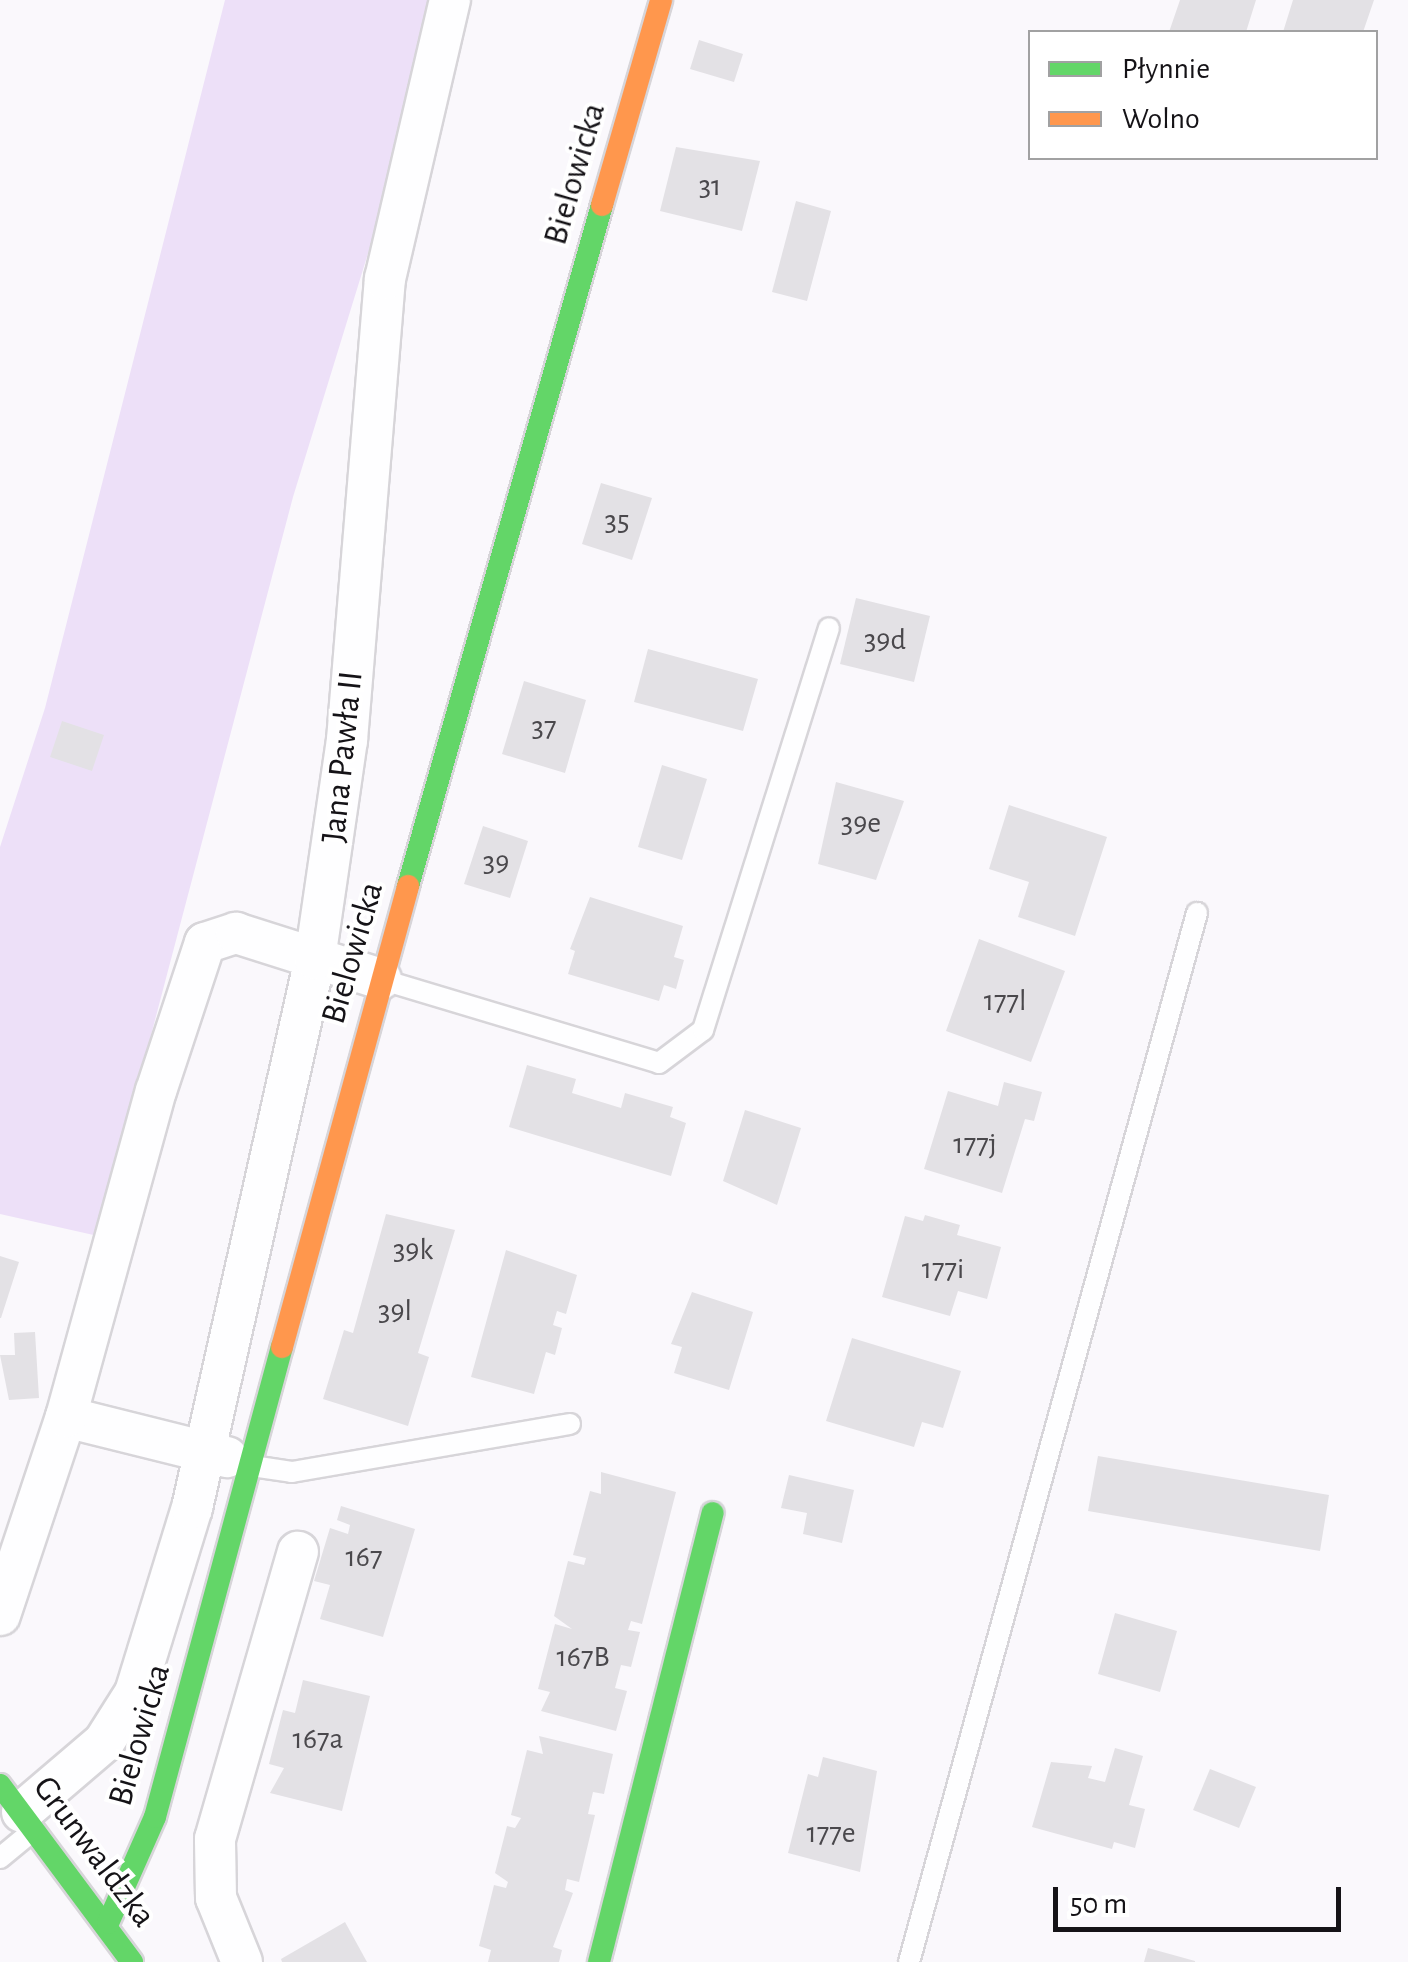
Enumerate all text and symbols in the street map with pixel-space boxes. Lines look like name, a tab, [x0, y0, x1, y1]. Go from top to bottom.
legend	[1028, 30, 1378, 160]
text: Płynnie	[1122, 54, 1210, 84]
street label: Bielowicka	[535, 98, 615, 250]
text: Wolno	[1122, 104, 1200, 134]
house number: 31	[699, 168, 721, 204]
house number: 35	[605, 503, 629, 539]
house number: 39d	[864, 622, 906, 658]
street label: Jana Pawła II	[313, 669, 373, 845]
house number: 37	[532, 709, 556, 745]
house number: 39e	[841, 805, 881, 841]
house number: 39	[483, 844, 509, 880]
street label: Bielowicka	[313, 877, 393, 1029]
house number: 177l	[984, 983, 1026, 1019]
house number: 177j	[953, 1126, 997, 1162]
house number: 39k	[393, 1232, 433, 1268]
house number: 177i	[922, 1251, 964, 1287]
house number: 39l	[378, 1293, 412, 1329]
house number: 167	[346, 1539, 382, 1575]
house number: 167B	[556, 1639, 610, 1675]
street label: Bielowicka	[100, 1659, 180, 1811]
house number: 167a	[293, 1721, 343, 1757]
street label: Grunwaldzka	[24, 1768, 164, 1936]
house number: 177e	[806, 1815, 856, 1851]
scale bar	[1058, 1867, 1346, 1929]
text: 50 m	[1070, 1889, 1127, 1919]

